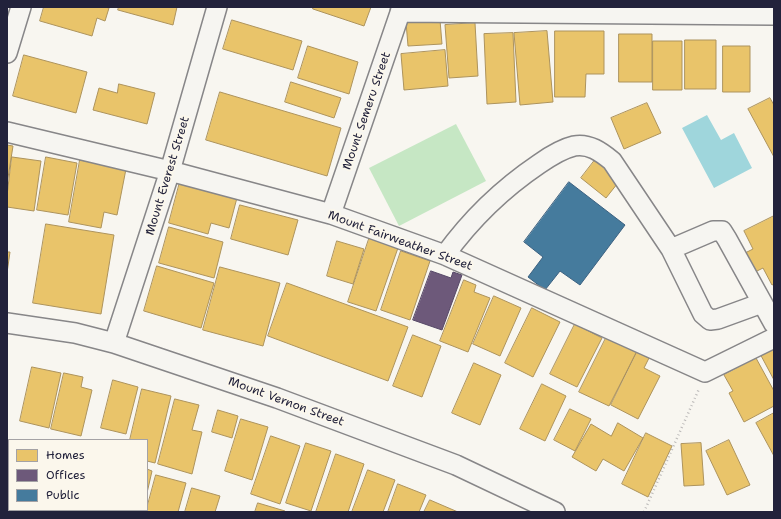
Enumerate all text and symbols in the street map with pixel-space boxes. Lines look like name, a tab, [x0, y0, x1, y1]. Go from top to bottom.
street label: Mount Semeru Street	[340, 50, 394, 172]
street label: Mount Everest Street	[143, 115, 193, 237]
street label: Mount Fairweather Street	[326, 208, 474, 274]
street label: Mount Vernon Street	[226, 374, 346, 430]
legend	[8, 439, 148, 511]
text: Homes	[46, 447, 85, 463]
text: Offices	[46, 467, 86, 483]
text: Public	[46, 487, 80, 503]

